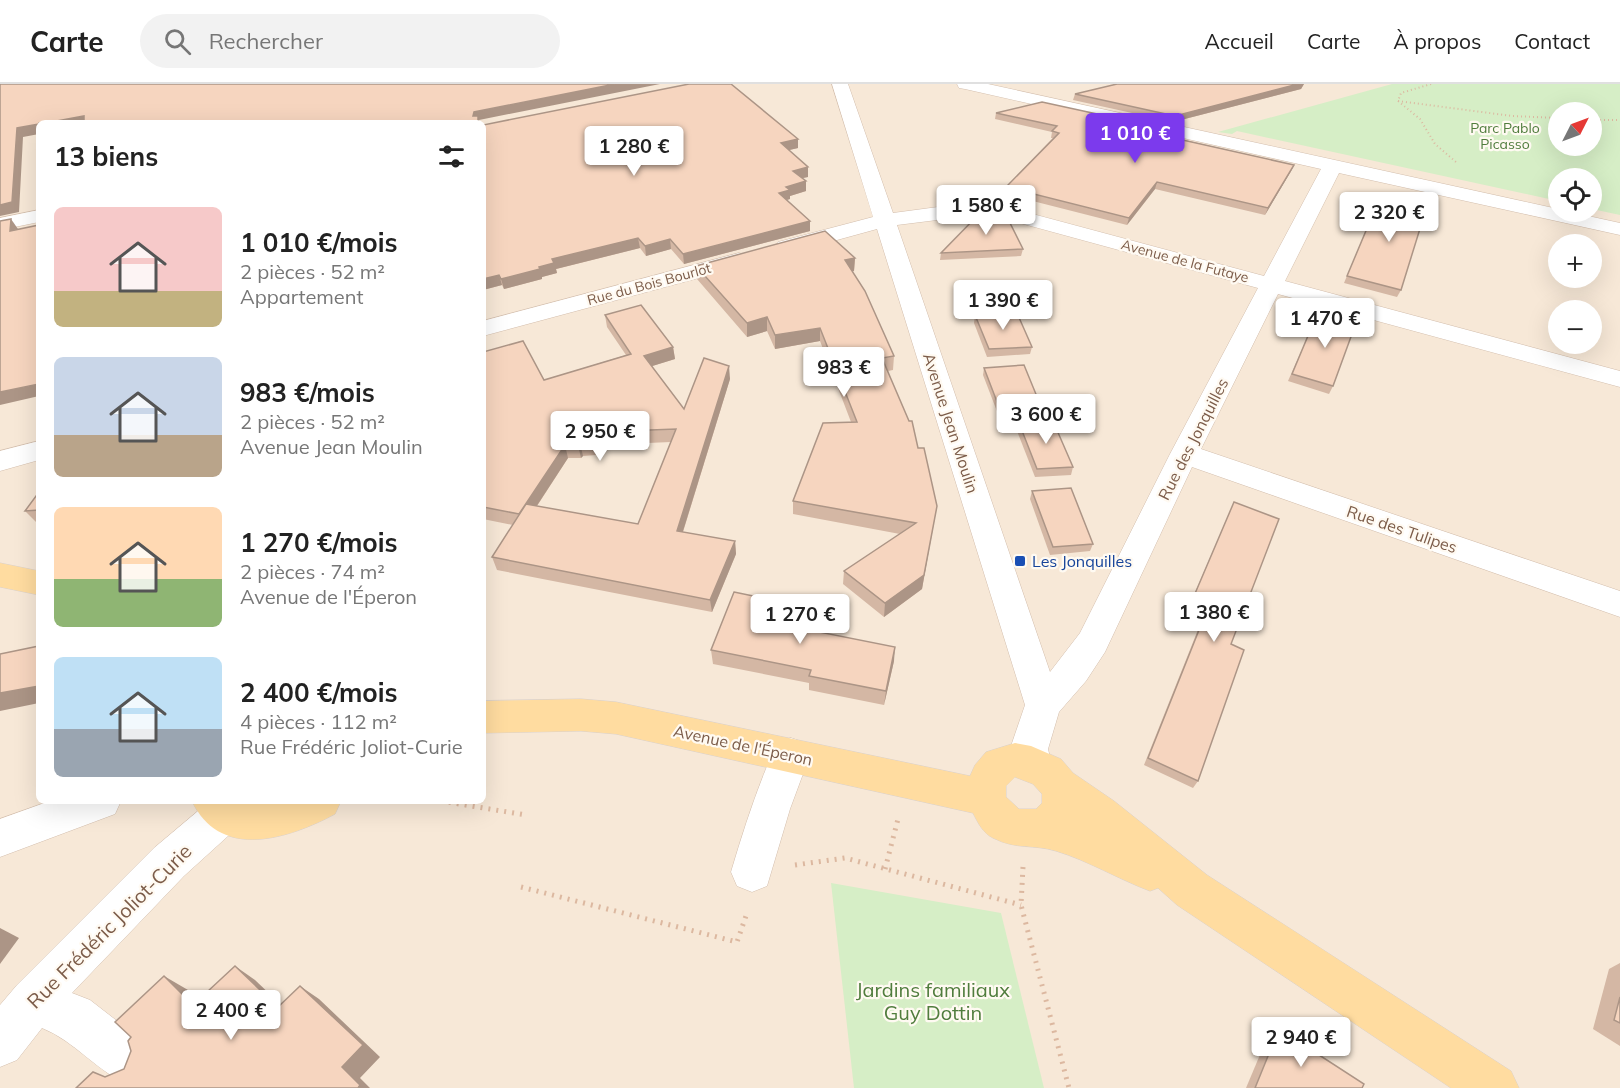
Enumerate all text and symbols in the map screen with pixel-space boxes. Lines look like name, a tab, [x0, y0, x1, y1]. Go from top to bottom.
search box	[140, 14, 560, 68]
text: Carte	[30, 24, 104, 59]
icon: search	[161, 25, 194, 58]
text: Rechercher	[209, 27, 323, 55]
text: Accueil	[1204, 28, 1274, 54]
text: Carte	[1307, 28, 1360, 54]
text: À propos	[1393, 28, 1481, 54]
text: Contact	[1514, 28, 1590, 54]
north arrow	[1548, 102, 1602, 156]
map controls	[1548, 102, 1602, 354]
pin: 1 010 €	[1080, 113, 1190, 164]
park label: Parc Pablo Picasso	[1470, 119, 1540, 153]
text: 1 010 €	[1100, 120, 1170, 145]
pin: 1 280 €	[579, 126, 689, 177]
text: 1 280 €	[599, 133, 669, 158]
text: 13 biens	[54, 140, 158, 173]
icon: filters	[435, 140, 468, 173]
button: locate	[1548, 168, 1602, 222]
pin: 1 580 €	[931, 185, 1041, 236]
text: 1 580 €	[951, 192, 1021, 217]
pin: 2 320 €	[1334, 192, 1444, 243]
text: 2 320 €	[1354, 199, 1424, 224]
text: 1 010 €/mois	[240, 226, 397, 259]
icon: home	[102, 231, 174, 303]
button: +	[1548, 234, 1602, 288]
street label: Avenue de la Futaye	[1119, 235, 1251, 287]
text: 2 pièces · 52 m²	[240, 259, 385, 284]
street label: Rue du Bois Bourlot	[585, 259, 713, 309]
pin: 1 390 €	[948, 280, 1058, 331]
text: Appartement	[240, 284, 363, 309]
text: 1 390 €	[968, 287, 1038, 312]
pin: 1 470 €	[1270, 298, 1380, 349]
button: −	[1548, 300, 1602, 354]
text: 1 470 €	[1290, 305, 1360, 330]
pin: 983 €	[802, 347, 886, 398]
street label: Avenue Jean Moulin	[919, 350, 983, 496]
text: 983 €	[817, 354, 871, 379]
street label: Rue des Jonquilles	[1154, 375, 1232, 503]
text: 983 €/mois	[240, 376, 375, 409]
icon: home	[102, 381, 174, 453]
pin: 3 600 €	[991, 394, 1101, 445]
text: 3 600 €	[1011, 401, 1081, 426]
text: 2 pièces · 52 m²	[240, 409, 385, 434]
pin: 2 950 €	[545, 411, 655, 462]
text: 2 950 €	[565, 418, 635, 443]
text: Avenue Jean Moulin	[240, 434, 423, 459]
street label: Rue des Tulipes	[1344, 501, 1460, 557]
text: 1 270 €/mois	[240, 526, 397, 559]
icon: home	[102, 531, 174, 603]
place label: Les Jonquilles	[1032, 551, 1132, 571]
marker: Les Jonquilles	[1013, 554, 1027, 568]
text: 2 pièces · 74 m²	[240, 559, 385, 584]
text: Avenue de l'Éperon	[240, 584, 417, 609]
pin: 1 380 €	[1159, 592, 1269, 643]
pin: 1 270 €	[745, 594, 855, 645]
text: 1 380 €	[1179, 599, 1249, 624]
text: 1 270 €	[765, 601, 835, 626]
text: 2 400 €/mois	[240, 676, 397, 709]
icon: home	[102, 681, 174, 753]
text: 4 pièces · 112 m²	[240, 709, 397, 734]
street label: Avenue de l'Éperon	[672, 720, 814, 770]
text: Rue Frédéric Joliot-Curie	[240, 734, 463, 759]
street label: Rue Frédéric Joliot-Curie	[21, 838, 197, 1014]
park label: Jardins familiaux Guy Dottin	[856, 977, 1010, 1025]
pin: 2 400 €	[176, 990, 286, 1041]
text: 2 400 €	[196, 997, 266, 1022]
pin: 2 940 €	[1246, 1017, 1356, 1068]
text: 2 940 €	[1266, 1024, 1336, 1049]

